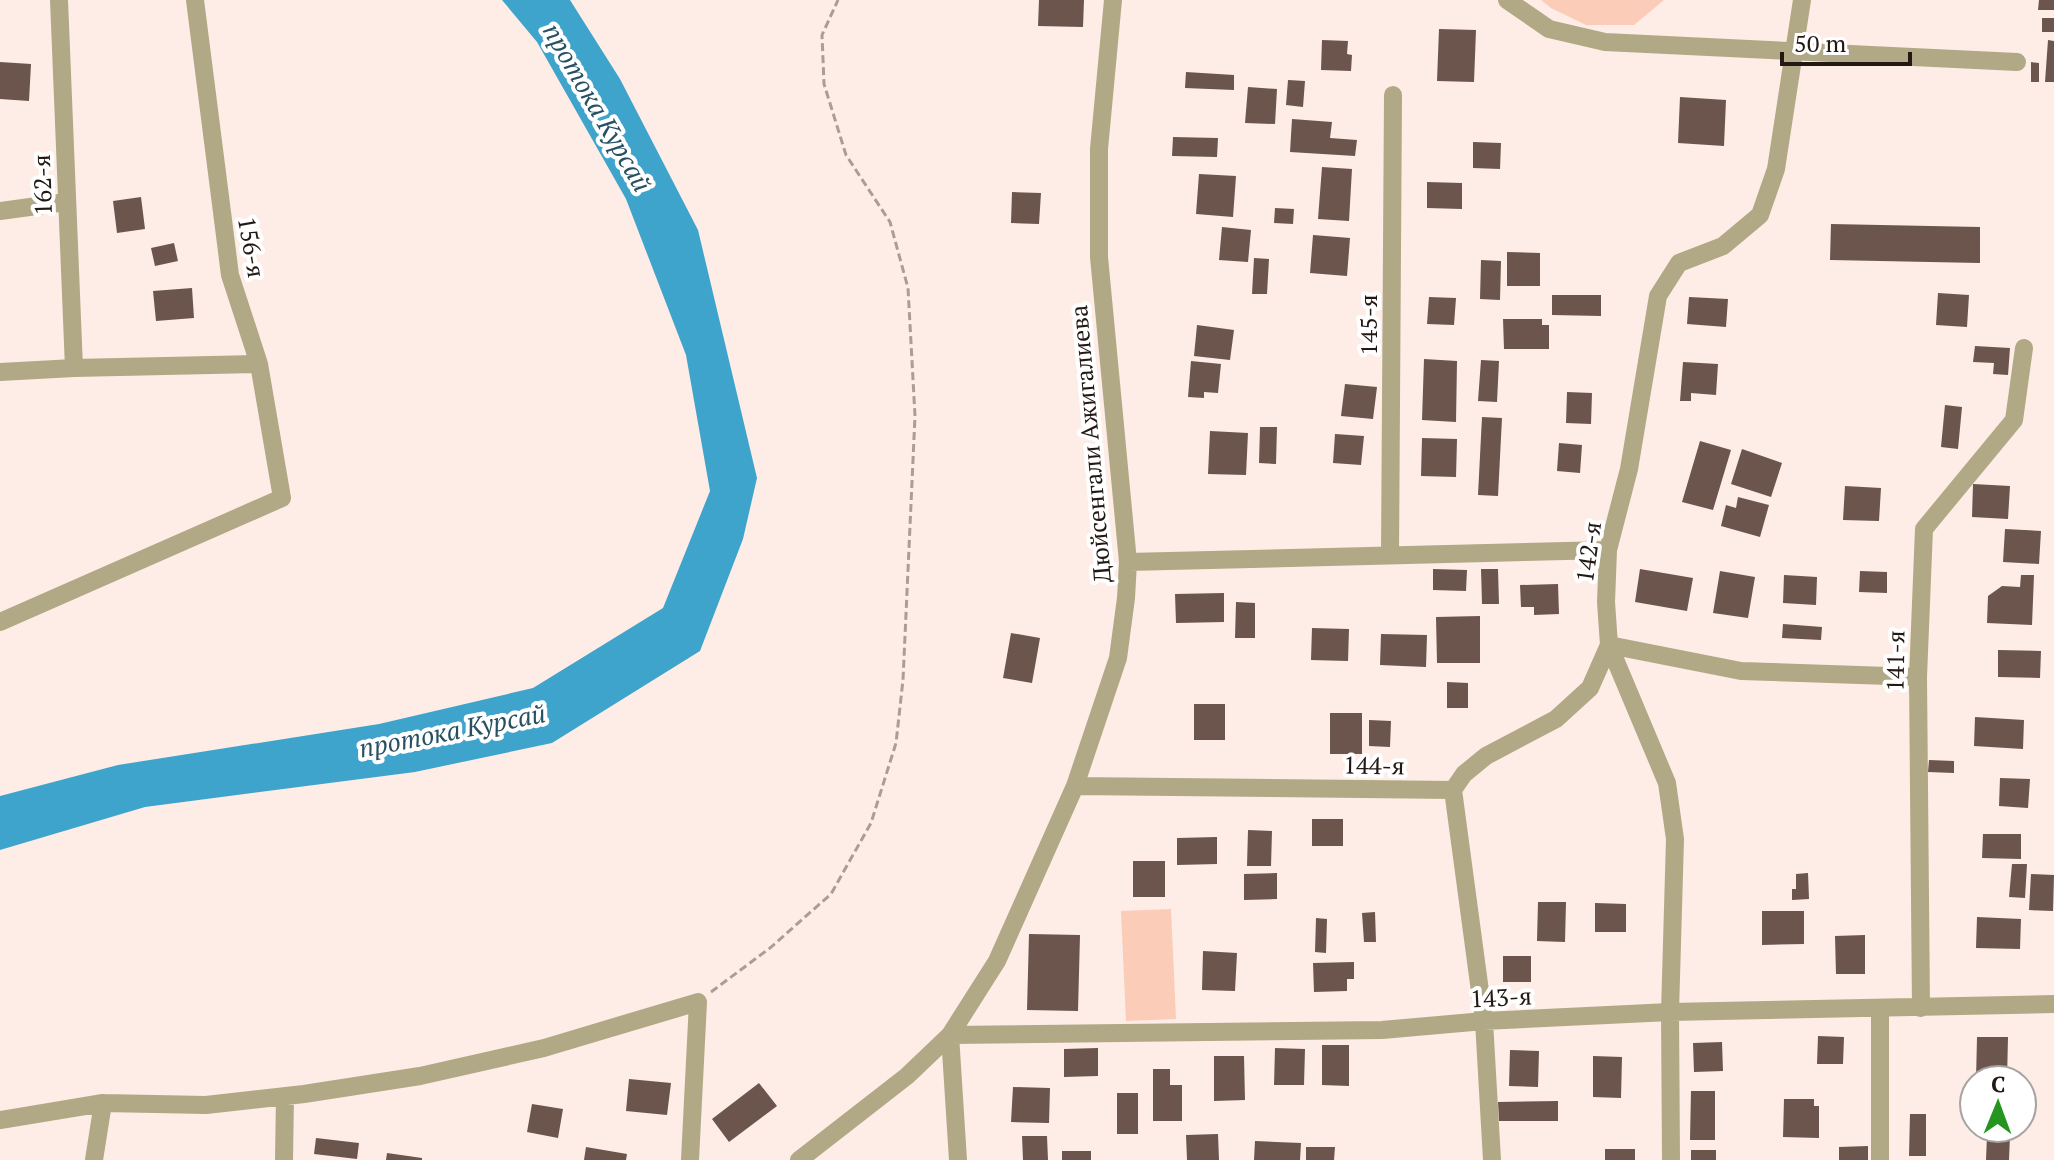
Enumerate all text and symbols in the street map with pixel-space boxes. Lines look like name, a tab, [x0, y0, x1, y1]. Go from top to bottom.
scale bar	[1782, 16, 1910, 66]
water label: протока Курсай	[536, 17, 660, 197]
text: 50 m	[1794, 27, 1846, 59]
street label: 162-я	[25, 154, 59, 216]
street label: 156-я	[231, 214, 273, 280]
street label: 145-я	[1352, 294, 1384, 356]
street label: Дюйсенгали Ажигалиева	[1062, 304, 1118, 584]
street label: 142-я	[1568, 519, 1608, 585]
street label: 141-я	[1878, 630, 1912, 692]
water label: протока Курсай	[356, 695, 548, 765]
street label: 144-я	[1343, 748, 1405, 782]
street label: 143-я	[1470, 979, 1532, 1015]
north arrow	[1958, 1064, 2038, 1144]
text: С	[1991, 1069, 2006, 1098]

